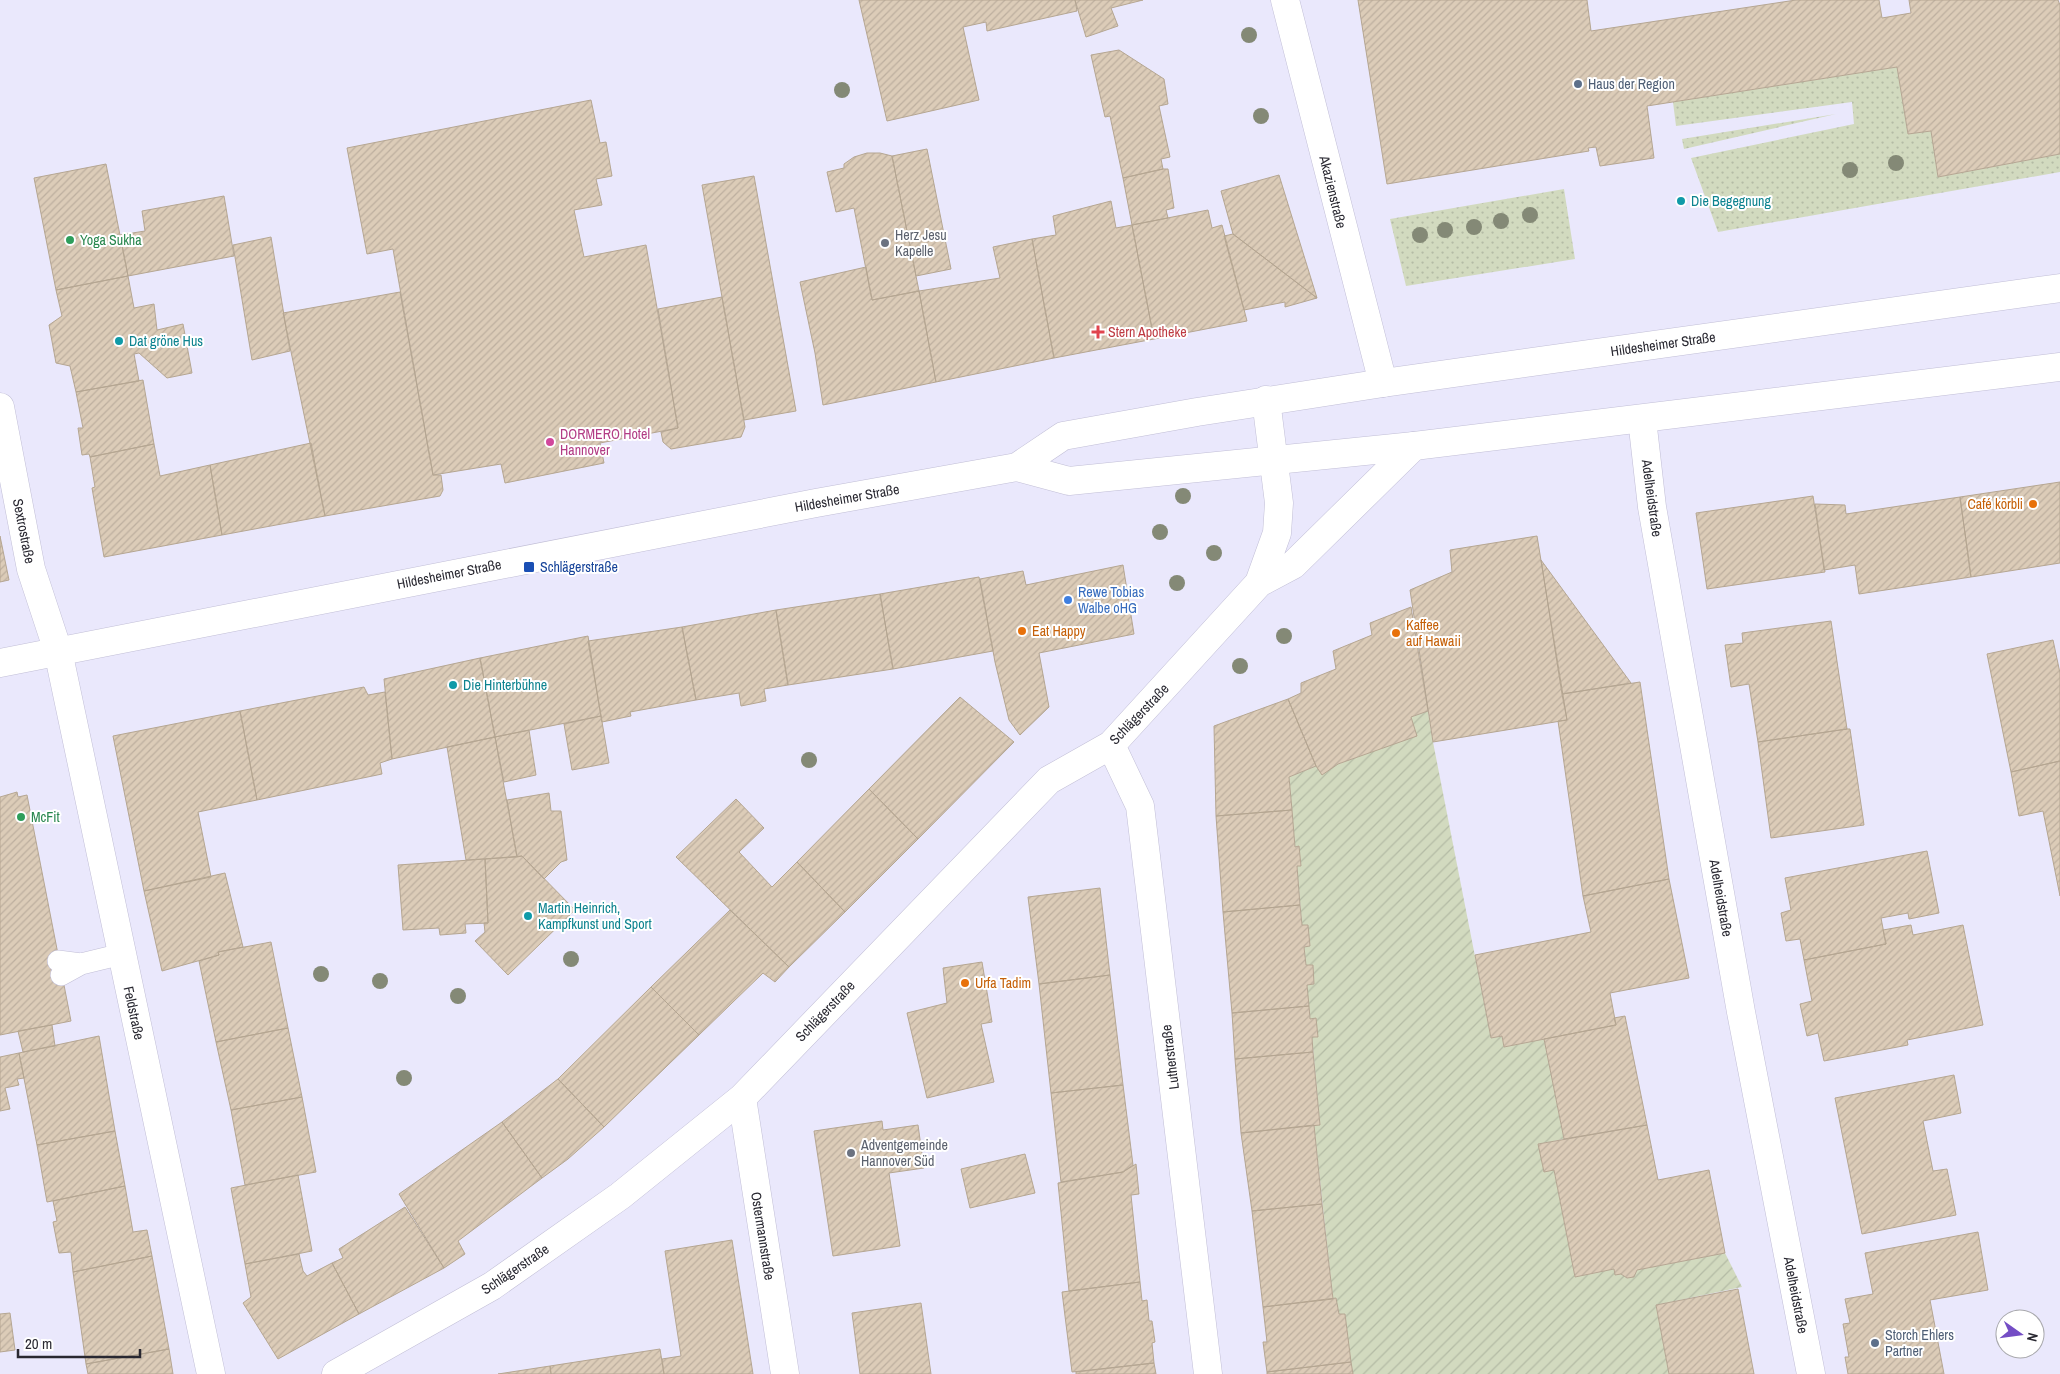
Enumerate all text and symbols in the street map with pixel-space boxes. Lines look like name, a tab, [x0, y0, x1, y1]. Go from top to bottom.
place label: Haus der Region	[1588, 75, 1675, 93]
marker: Haus der Region	[1572, 78, 1584, 90]
street label: Akazienstraße	[1315, 153, 1351, 230]
place label: Die Begegnung	[1691, 192, 1771, 210]
marker: Die Begegnung	[1675, 195, 1687, 207]
place label: Herz Jesu Kapelle	[895, 226, 947, 260]
place label: Yoga Sukha	[80, 231, 142, 249]
marker: Yoga Sukha	[64, 234, 76, 246]
marker: Herz Jesu Kapelle	[879, 237, 891, 249]
place label: Stern Apotheke	[1108, 323, 1187, 341]
marker: Stern Apotheke	[1092, 326, 1104, 338]
street label: Hildesheimer Straße	[1609, 328, 1717, 360]
place label: Dat gröne Hus	[129, 332, 203, 350]
marker: Dat gröne Hus	[113, 335, 125, 347]
place label: DORMERO Hotel Hannover	[560, 425, 650, 459]
marker: DORMERO Hotel Hannover	[544, 436, 556, 448]
street label: Adelheidstraße	[1638, 457, 1666, 538]
street label: Hildesheimer Straße	[793, 480, 901, 516]
place label: Café körbli	[1967, 495, 2023, 513]
street label: Sextrostraße	[9, 497, 39, 565]
marker: Café körbli	[2027, 498, 2039, 510]
street label: Hildesheimer Straße	[395, 555, 503, 593]
place label: Schlägerstraße	[540, 558, 618, 576]
marker: Schlägerstraße	[522, 560, 536, 574]
place label: Rewe Tobias Walbe oHG	[1078, 583, 1144, 617]
marker: Rewe Tobias Walbe oHG	[1062, 594, 1074, 606]
place label: Kaffee auf Hawaii	[1406, 616, 1461, 650]
place label: Eat Happy	[1032, 622, 1086, 640]
marker: Eat Happy	[1016, 625, 1028, 637]
marker: Kaffee auf Hawaii	[1390, 627, 1402, 639]
place label: Die Hinterbühne	[463, 676, 547, 694]
marker: Die Hinterbühne	[447, 679, 459, 691]
street label: Schlägerstraße	[1105, 680, 1173, 748]
place label: McFit	[31, 808, 60, 826]
marker: McFit	[15, 811, 27, 823]
street label: Adelheidstraße	[1705, 857, 1737, 938]
place label: Martin Heinrich, Kampfkunst und Sport	[538, 899, 652, 933]
marker: Martin Heinrich, Kampfkunst und Sport	[522, 910, 534, 922]
place label: Urfa Tadim	[975, 974, 1031, 992]
street label: Schlägerstraße	[791, 977, 859, 1045]
marker: Urfa Tadim	[959, 977, 971, 989]
street label: Feldstraße	[120, 985, 148, 1041]
street label: Lutherstraße	[1157, 1024, 1183, 1090]
place label: Adventgemeinde Hannover Süd	[860, 1136, 948, 1170]
marker: Adventgemeinde Hannover Süd	[845, 1147, 857, 1159]
street label: Ostermannstraße	[747, 1190, 779, 1282]
street label: Schlägerstraße	[478, 1240, 552, 1298]
street label: Adelheidstraße	[1780, 1254, 1812, 1335]
north arrow	[1995, 1309, 2045, 1359]
scale bar	[18, 1326, 140, 1358]
place label: Storch Ehlers Partner	[1885, 1326, 1954, 1360]
text: N	[2023, 1331, 2042, 1343]
text: 20 m	[25, 1333, 52, 1354]
marker: Storch Ehlers Partner	[1869, 1337, 1881, 1349]

